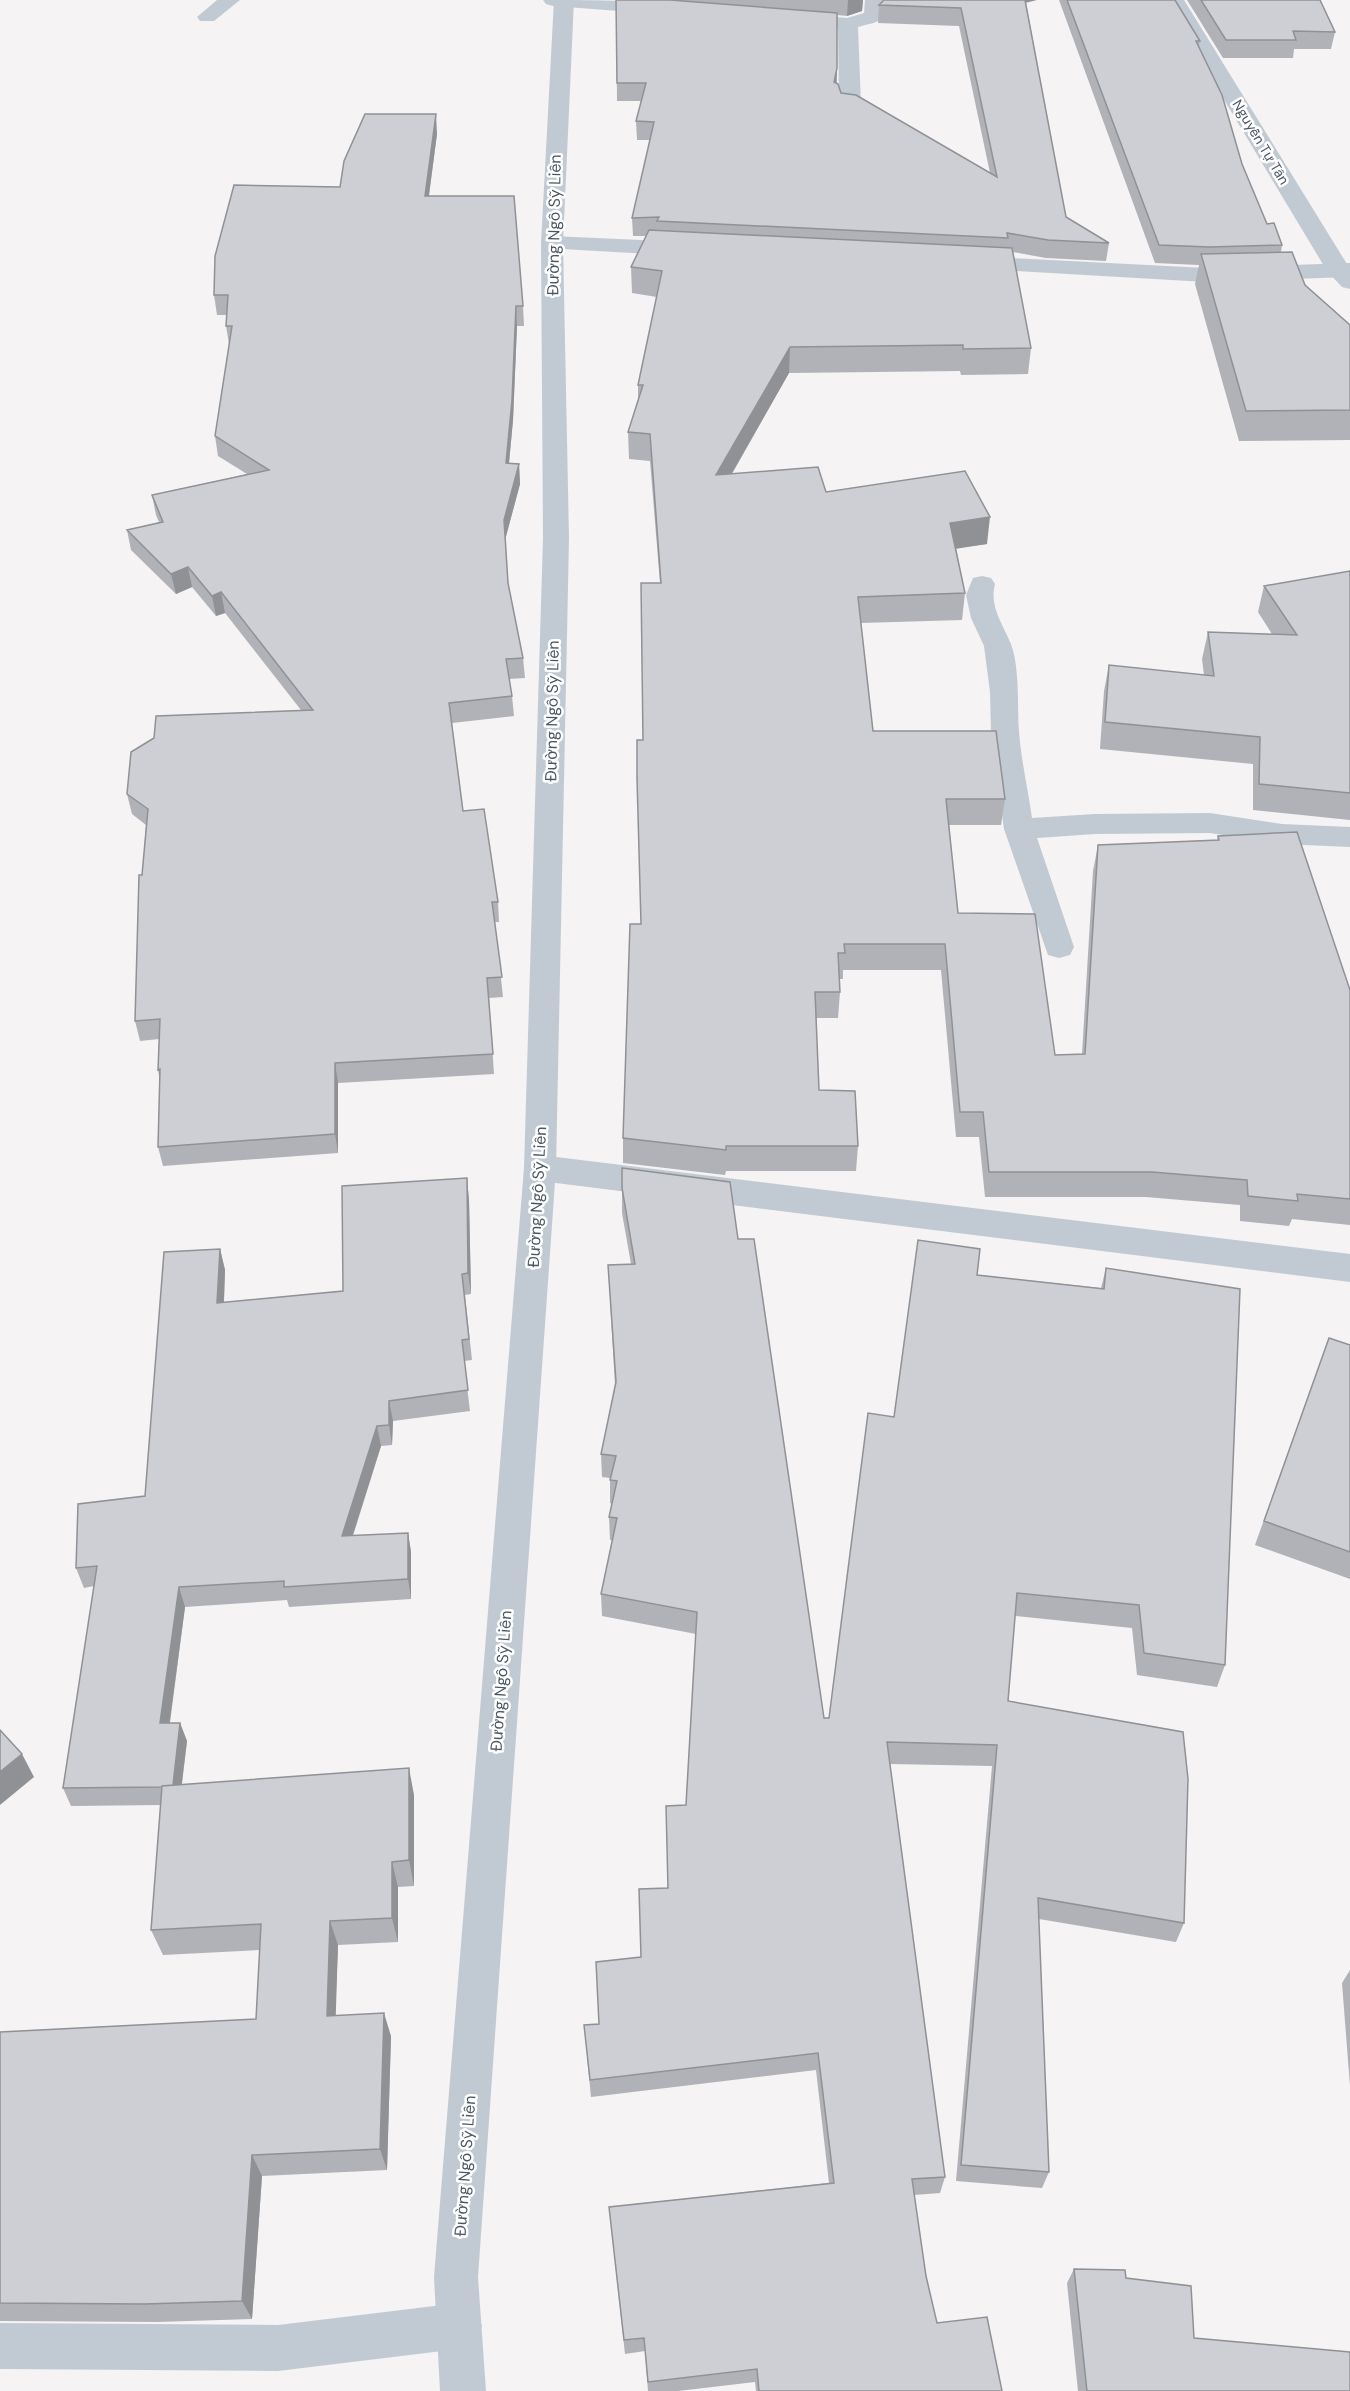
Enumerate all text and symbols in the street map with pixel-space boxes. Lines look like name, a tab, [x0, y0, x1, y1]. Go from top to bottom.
street label: Nguyễn Tự Tân	[1229, 96, 1293, 188]
street label: Đường Ngô Sỹ Liên	[542, 154, 566, 296]
street label: Đường Ngô Sỹ Liên	[540, 640, 564, 782]
street label: Đường Ngô Sỹ Liên	[523, 1126, 551, 1268]
street label: Đường Ngô Sỹ Liên	[486, 1610, 516, 1752]
street label: Đường Ngô Sỹ Liên	[450, 2095, 480, 2237]

